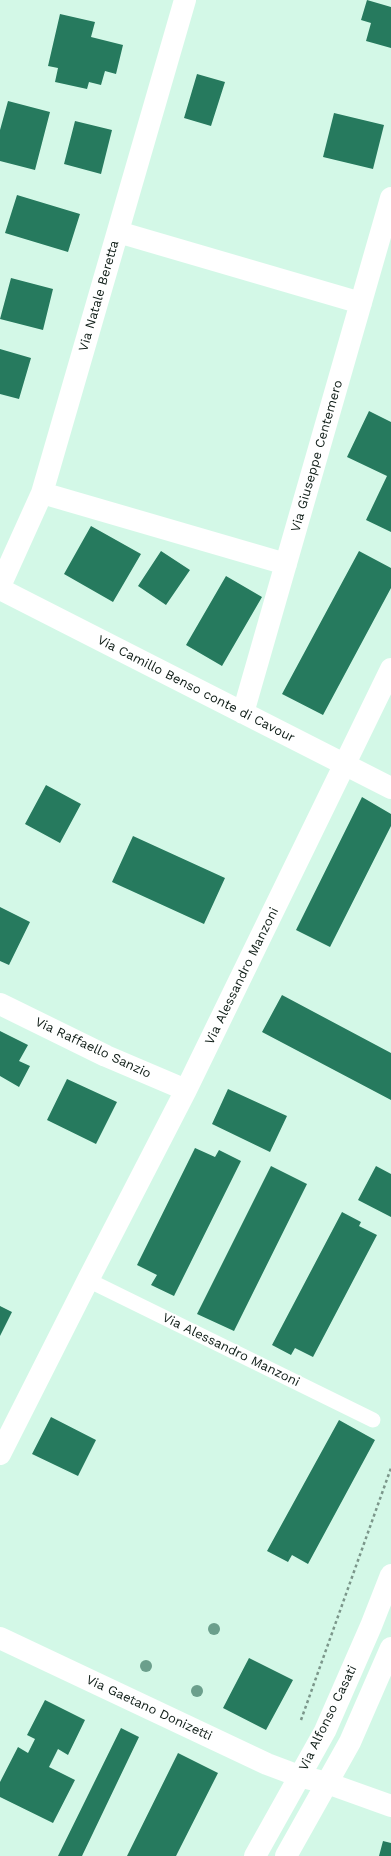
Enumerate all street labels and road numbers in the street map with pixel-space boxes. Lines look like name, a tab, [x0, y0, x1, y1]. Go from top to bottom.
street label: Via Natale Beretta	[76, 239, 122, 353]
street label: Via Giuseppe Centemero	[288, 378, 346, 534]
street label: Via Camillo Benso conte di Cavour	[95, 632, 297, 746]
street label: Via Alessandro Manzoni	[202, 905, 282, 1047]
street label: Via Raffaello Sanzio	[32, 1014, 154, 1082]
street label: Via Alessandro Manzoni	[160, 1310, 302, 1390]
street label: Via Alfonso Casati	[296, 1663, 360, 1773]
street label: Via Gaetano Donizetti	[84, 1672, 214, 1744]

